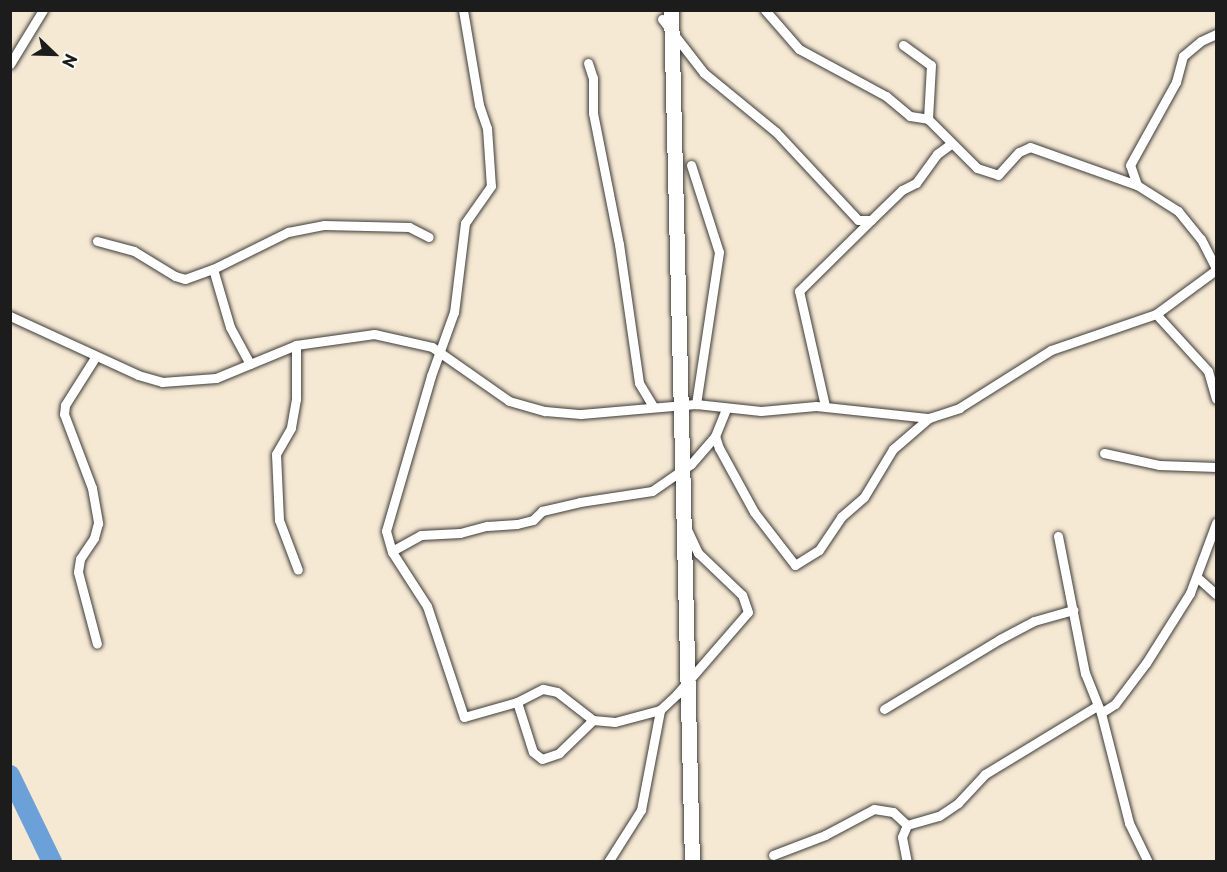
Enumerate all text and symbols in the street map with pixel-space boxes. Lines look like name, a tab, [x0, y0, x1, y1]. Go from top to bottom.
north arrow	[24, 24, 84, 84]
text: N	[57, 51, 84, 72]

